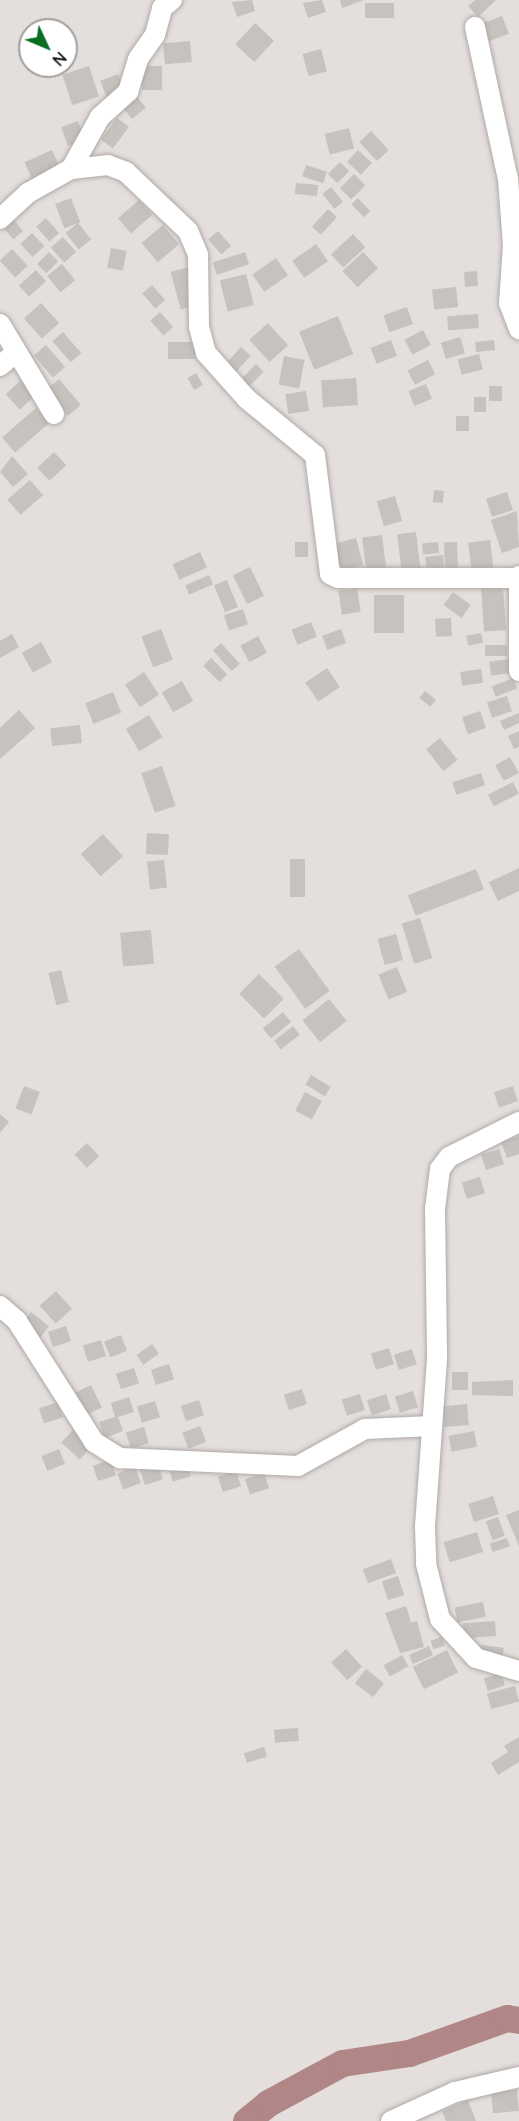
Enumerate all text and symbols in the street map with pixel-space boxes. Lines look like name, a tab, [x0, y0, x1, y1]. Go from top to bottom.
north arrow	[18, 18, 78, 78]
text: N	[48, 48, 71, 70]

